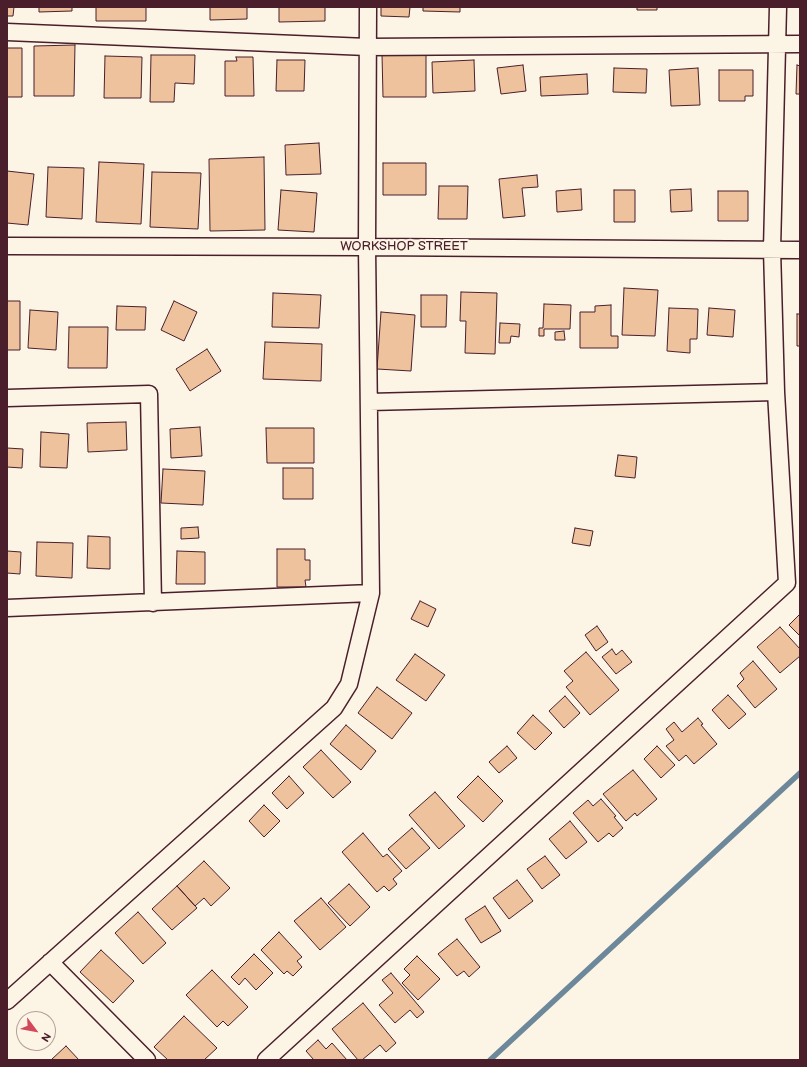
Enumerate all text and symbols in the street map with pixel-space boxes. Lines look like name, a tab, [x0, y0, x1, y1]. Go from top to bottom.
street label: WORKSHOP STREET	[340, 239, 468, 255]
north arrow	[16, 1011, 56, 1051]
text: N	[38, 1030, 53, 1044]

